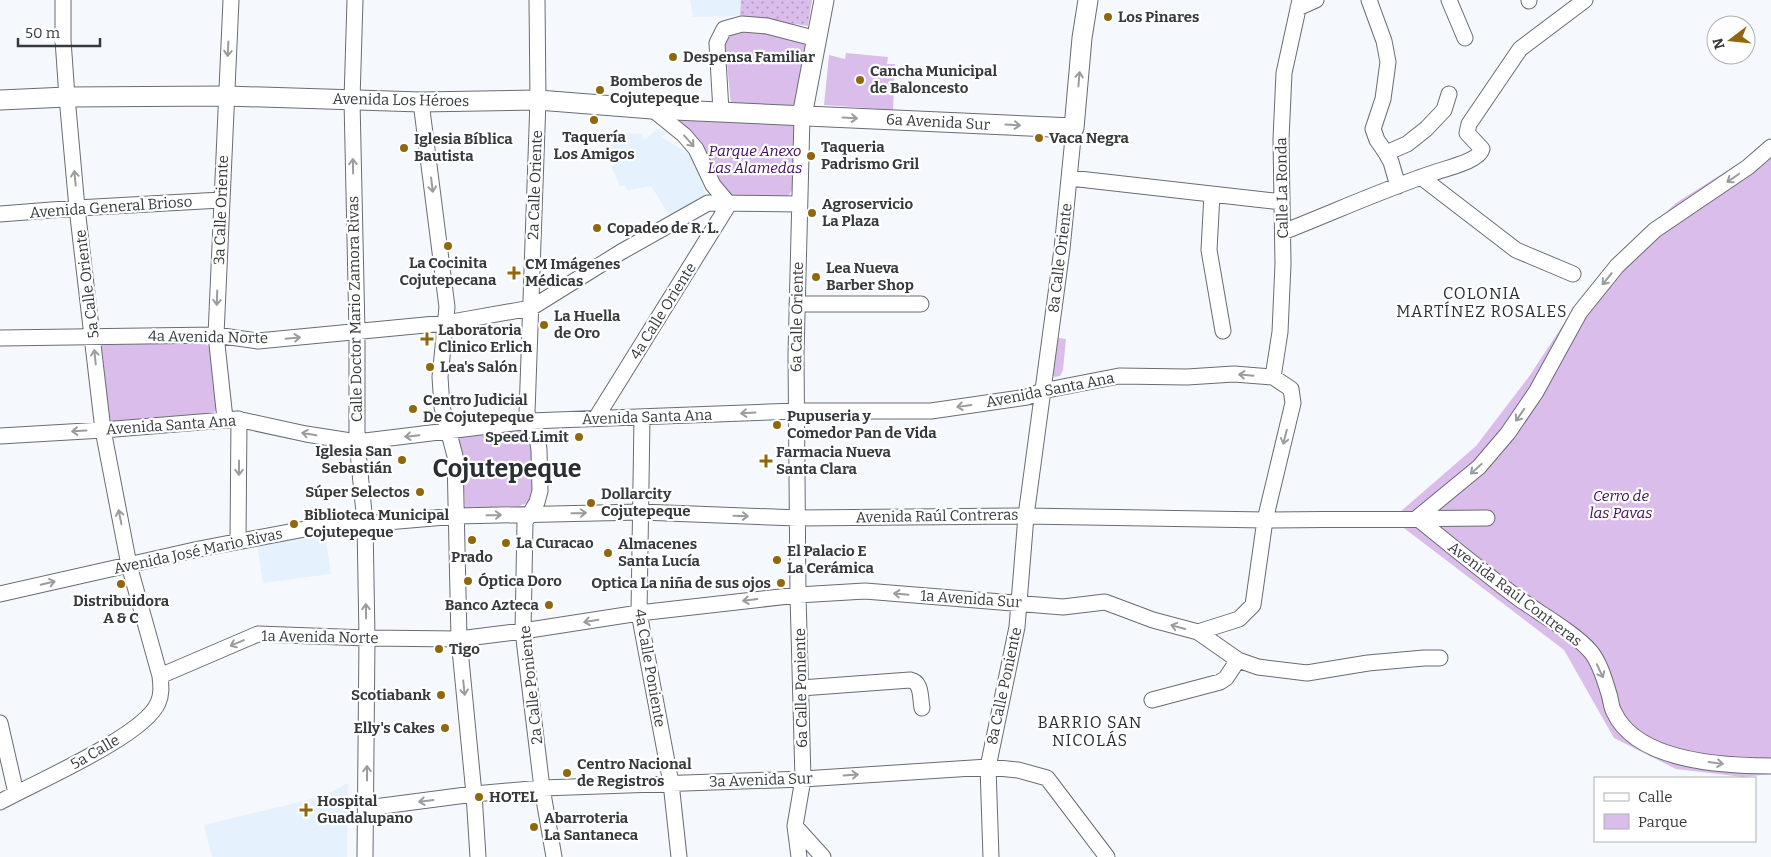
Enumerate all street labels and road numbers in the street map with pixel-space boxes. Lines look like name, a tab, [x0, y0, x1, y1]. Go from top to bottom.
street label: Avenida Los Héroes	[333, 90, 469, 110]
street label: 6a Avenida Sur	[885, 110, 991, 134]
street label: 2a Calle Oriente	[524, 130, 546, 240]
street label: Calle La Ronda	[1272, 137, 1292, 239]
street label: 3a Calle Oriente	[210, 155, 232, 265]
street label: Avenida General Brioso	[29, 192, 193, 222]
street label: Calle Doctor Mario Zamora Rivas	[344, 196, 366, 422]
street label: 8a Calle Oriente	[1044, 202, 1076, 314]
street label: 5a Calle Oriente	[71, 229, 103, 339]
street label: 4a Calle Oriente	[626, 259, 700, 363]
street label: 6a Calle Oriente	[787, 262, 807, 372]
street label: 4a Avenida Norte	[148, 327, 268, 347]
street label: Avenida Santa Ana	[984, 369, 1116, 411]
street label: Avenida Santa Ana	[581, 406, 713, 428]
street label: Avenida Santa Ana	[105, 411, 237, 439]
street label: Avenida Raúl Contreras	[855, 506, 1019, 526]
street label: Avenida José Mario Rivas	[112, 524, 284, 578]
street label: Avenida Raúl Contreras	[1445, 538, 1585, 650]
street label: 1a Avenida Sur	[920, 586, 1023, 612]
street label: 4a Calle Poniente	[631, 607, 669, 729]
street label: 2a Calle Poniente	[516, 625, 546, 745]
street label: 8a Calle Poniente	[983, 626, 1025, 746]
street label: 1a Avenida Norte	[261, 627, 379, 647]
street label: 6a Calle Poniente	[791, 628, 811, 748]
street label: 5a Calle	[67, 731, 123, 773]
street label: 3a Avenida Sur	[709, 769, 813, 791]

